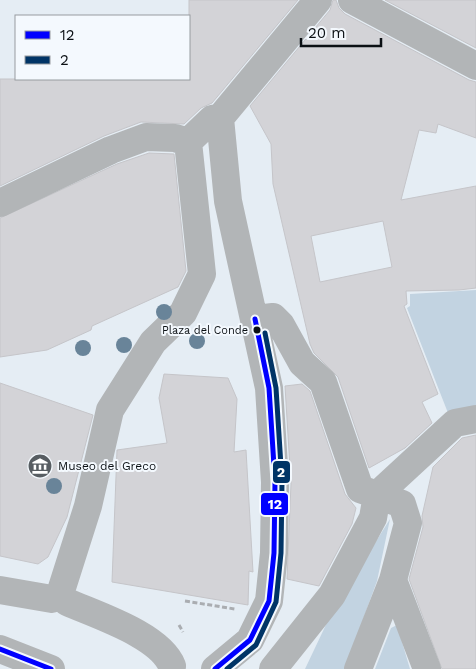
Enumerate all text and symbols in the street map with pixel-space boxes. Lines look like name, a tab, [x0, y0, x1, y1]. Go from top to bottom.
legend	[15, 15, 190, 80]
scale bar	[301, 15, 381, 47]
text: 20 m	[308, 24, 346, 42]
text: 12	[60, 26, 75, 44]
text: 2	[60, 51, 69, 69]
place label: Plaza del Conde	[162, 324, 248, 337]
marker: Plaza del Conde	[252, 325, 262, 335]
museum icon: Museo del Greco	[27, 453, 53, 479]
place label: Museo del Greco	[58, 459, 156, 473]
line badge: 2	[272, 460, 291, 484]
text: 2	[277, 464, 285, 480]
line badge: 12	[260, 492, 289, 516]
text: 12	[268, 496, 282, 512]

